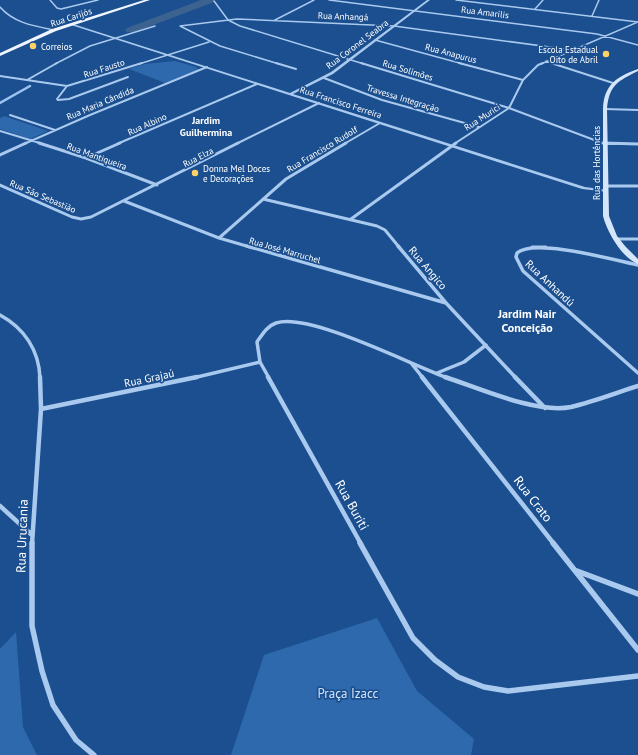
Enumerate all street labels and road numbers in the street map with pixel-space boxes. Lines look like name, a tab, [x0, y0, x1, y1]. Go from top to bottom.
street label: Rua Amarilis	[460, 4, 510, 20]
street label: Rua Carijós	[49, 5, 93, 29]
street label: Rua Anhangá	[318, 10, 368, 22]
street label: Rua Coronel Seabra	[324, 17, 390, 71]
street label: Rua Anapurus	[424, 41, 478, 65]
street label: Rua Fausto	[82, 56, 126, 80]
street label: Rua Solimões	[381, 57, 435, 83]
street label: Travessa Integração	[365, 82, 441, 114]
street label: Rua Maria Cândida	[65, 84, 135, 122]
street label: Rua Francisco Ferreira	[299, 84, 383, 120]
street label: Rua Murici	[462, 101, 502, 133]
street label: Rua Albino	[126, 110, 168, 137]
street label: Rua Francisco Rudolf	[285, 123, 360, 175]
street label: Rua das Hortências	[591, 126, 602, 200]
street label: Rua Mantiqueira	[65, 140, 129, 172]
street label: Rua Elza	[181, 145, 215, 169]
street label: Rua São Sebastião	[8, 177, 78, 215]
street label: Rua José Marruchel	[248, 235, 322, 266]
street label: Rua Angico	[406, 243, 450, 293]
street label: Rua Anhandú	[522, 257, 578, 309]
street label: Rua Grajaú	[123, 366, 175, 390]
street label: Rua Crato	[510, 473, 556, 525]
street label: Rua Buriti	[331, 477, 373, 533]
street label: Rua Urucania	[12, 499, 32, 573]

